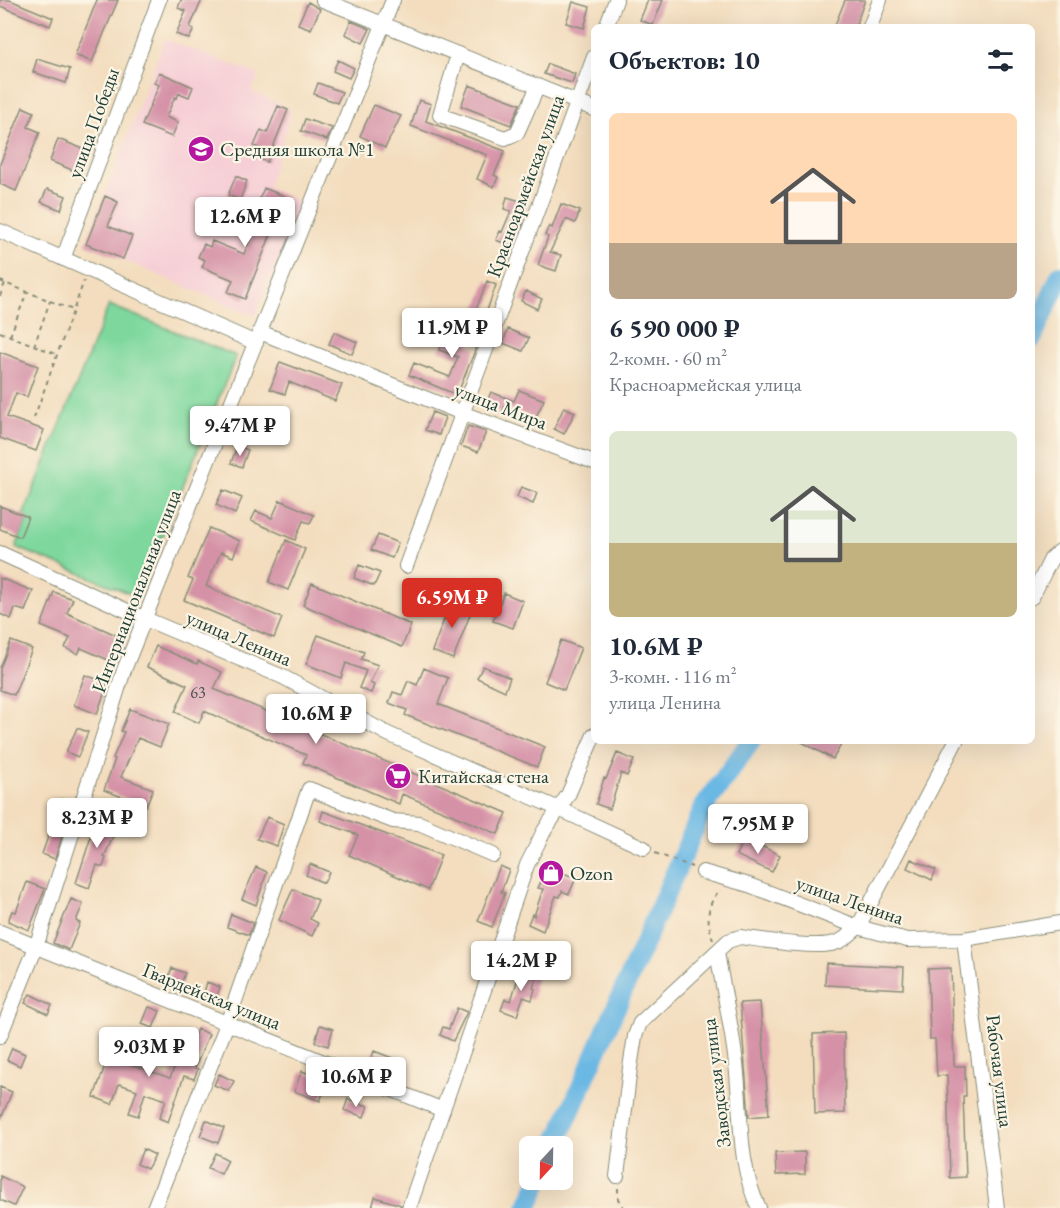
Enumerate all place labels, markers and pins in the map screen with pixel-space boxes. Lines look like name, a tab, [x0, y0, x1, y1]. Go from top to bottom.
school or university icon: Средняя школа №1	[186, 134, 216, 164]
place label: Средняя школа №1	[220, 136, 375, 162]
pin: 12.6M ₽	[190, 197, 300, 248]
pin: 11.9M ₽	[397, 308, 507, 359]
pin: 9.47M ₽	[185, 406, 295, 457]
pin: 6.59M ₽	[397, 578, 507, 629]
pin: 10.6M ₽	[261, 694, 371, 745]
supermarket icon: Китайская стена	[383, 761, 413, 791]
place label: Китайская стена	[418, 763, 549, 789]
pin: 8.23M ₽	[42, 798, 152, 849]
pin: 7.95M ₽	[703, 804, 813, 855]
shop icon: Ozon	[536, 858, 566, 888]
place label: Ozon	[570, 860, 614, 886]
pin: 14.2M ₽	[466, 941, 576, 992]
pin: 9.03M ₽	[94, 1027, 204, 1078]
pin: 10.6M ₽	[301, 1057, 411, 1108]

